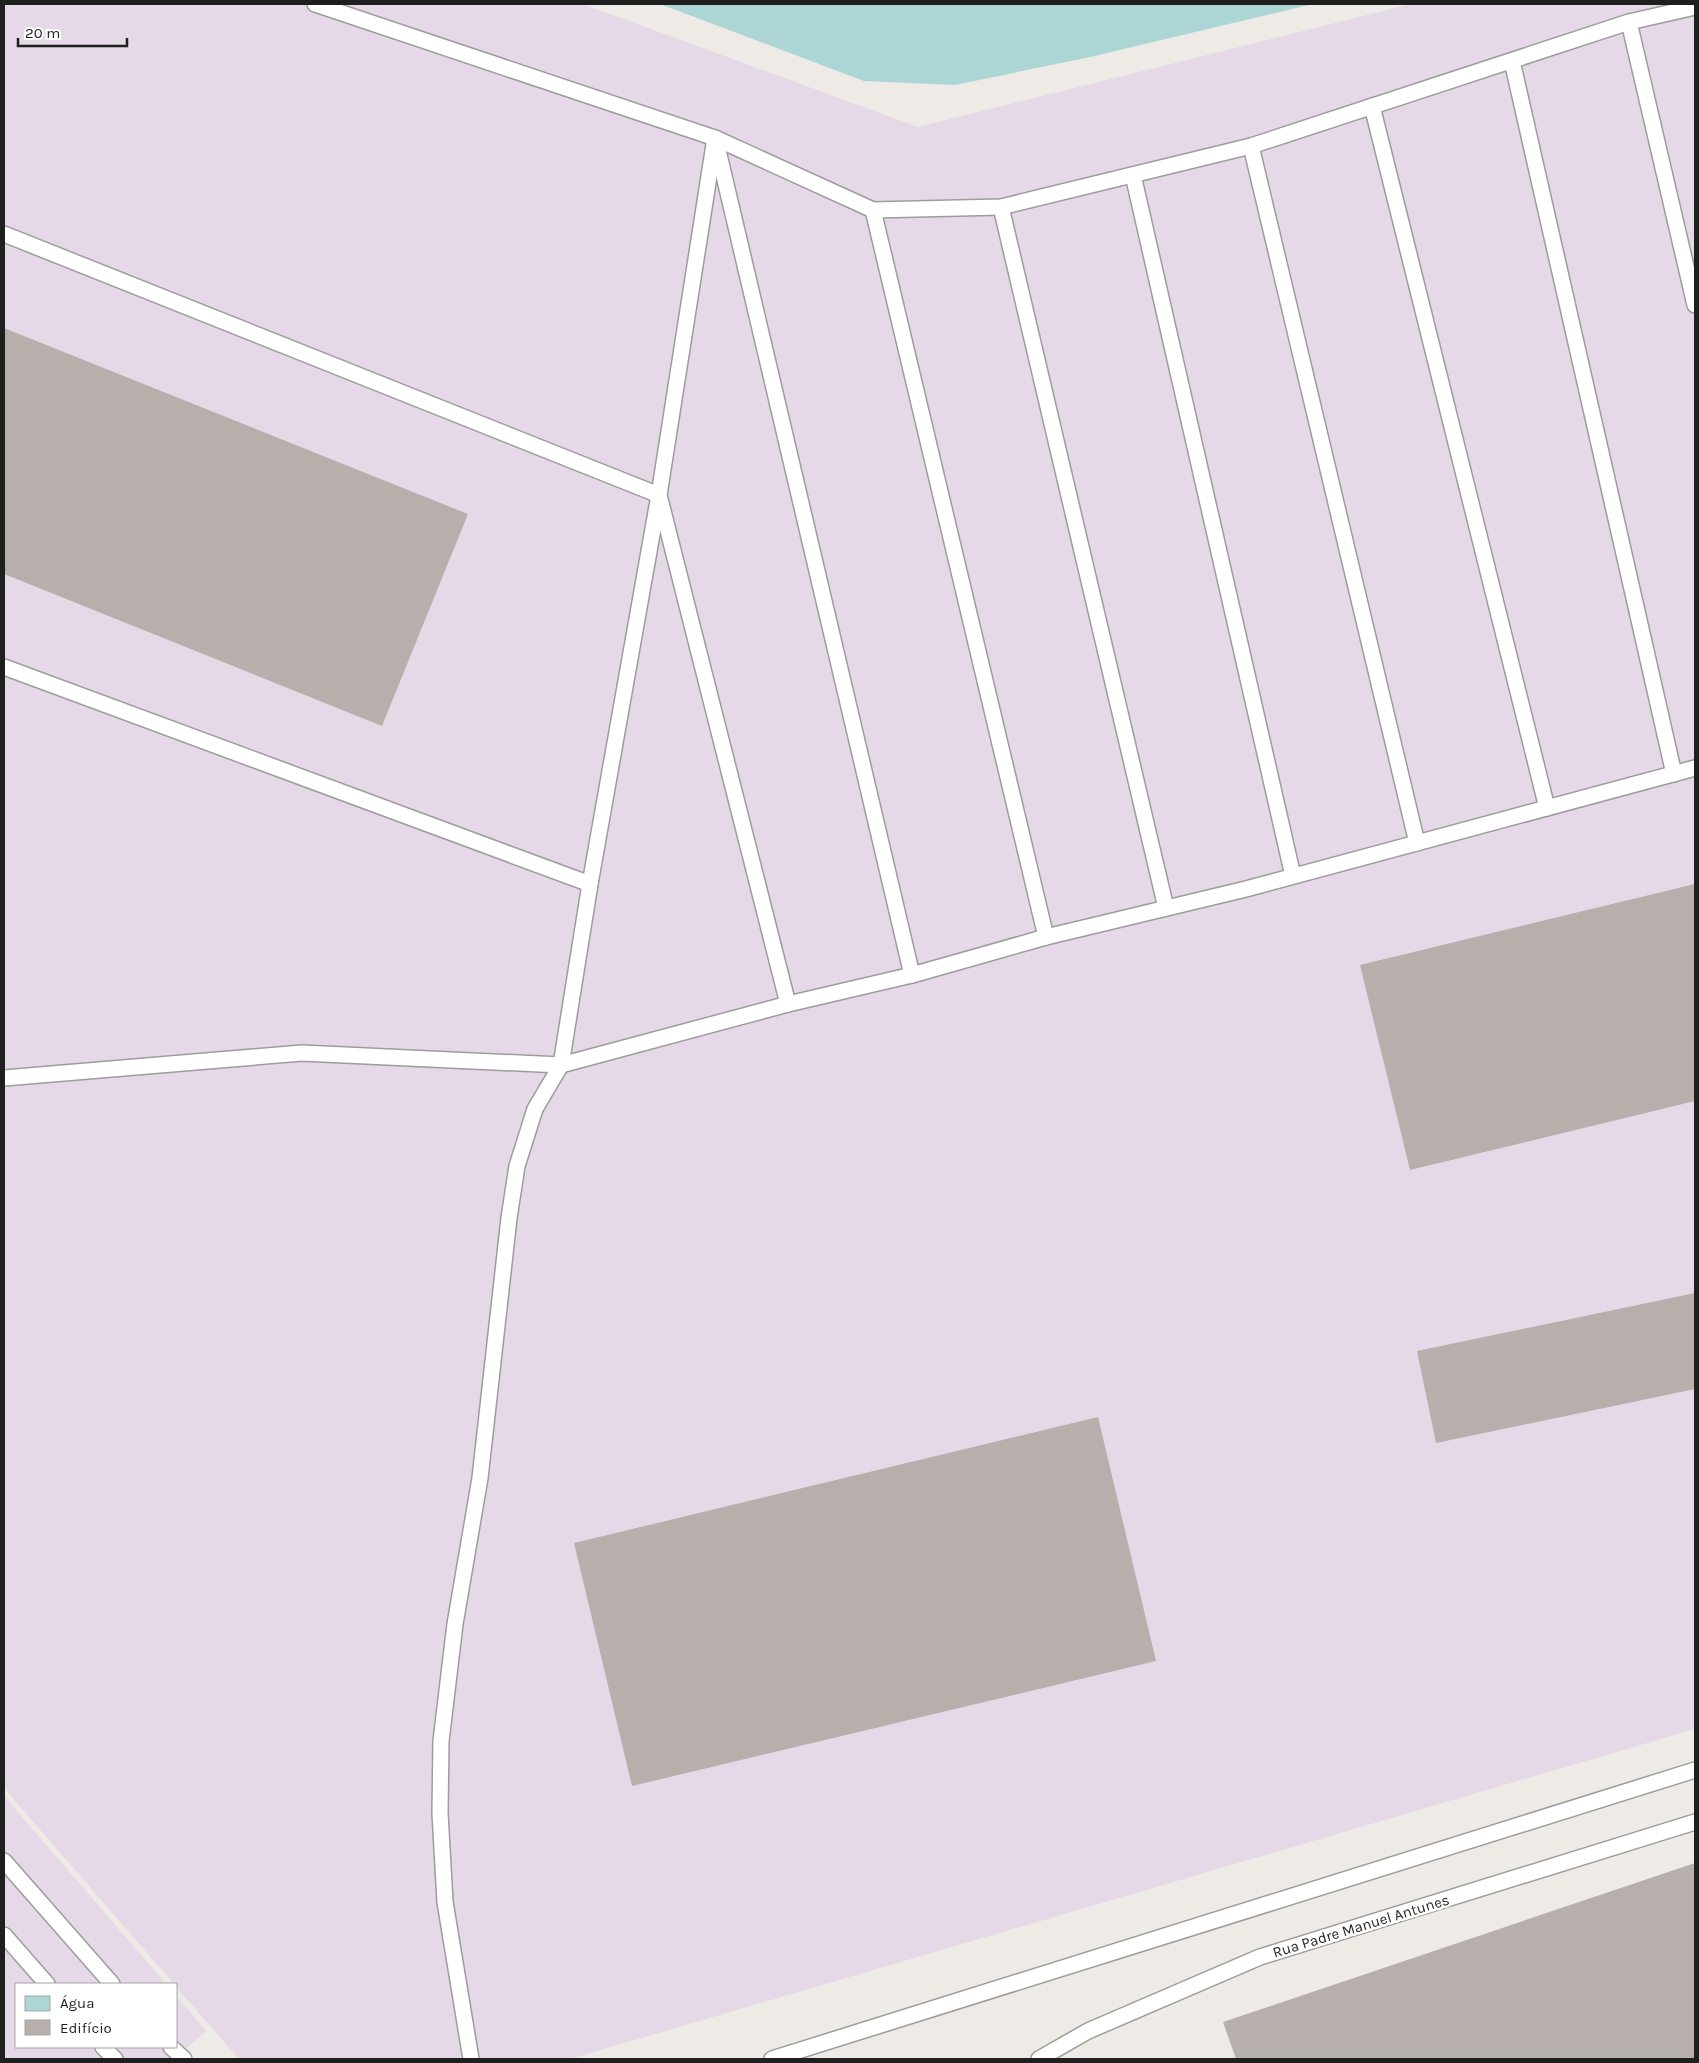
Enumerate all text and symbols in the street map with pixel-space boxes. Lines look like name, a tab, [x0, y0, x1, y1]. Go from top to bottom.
scale bar	[18, 15, 126, 47]
text: 20 m	[25, 24, 60, 42]
street label: Rua Padre Manuel Antunes	[1270, 1891, 1452, 1961]
legend	[15, 1983, 178, 2048]
text: Água	[60, 1994, 94, 2012]
text: Edifício	[60, 2019, 112, 2037]

